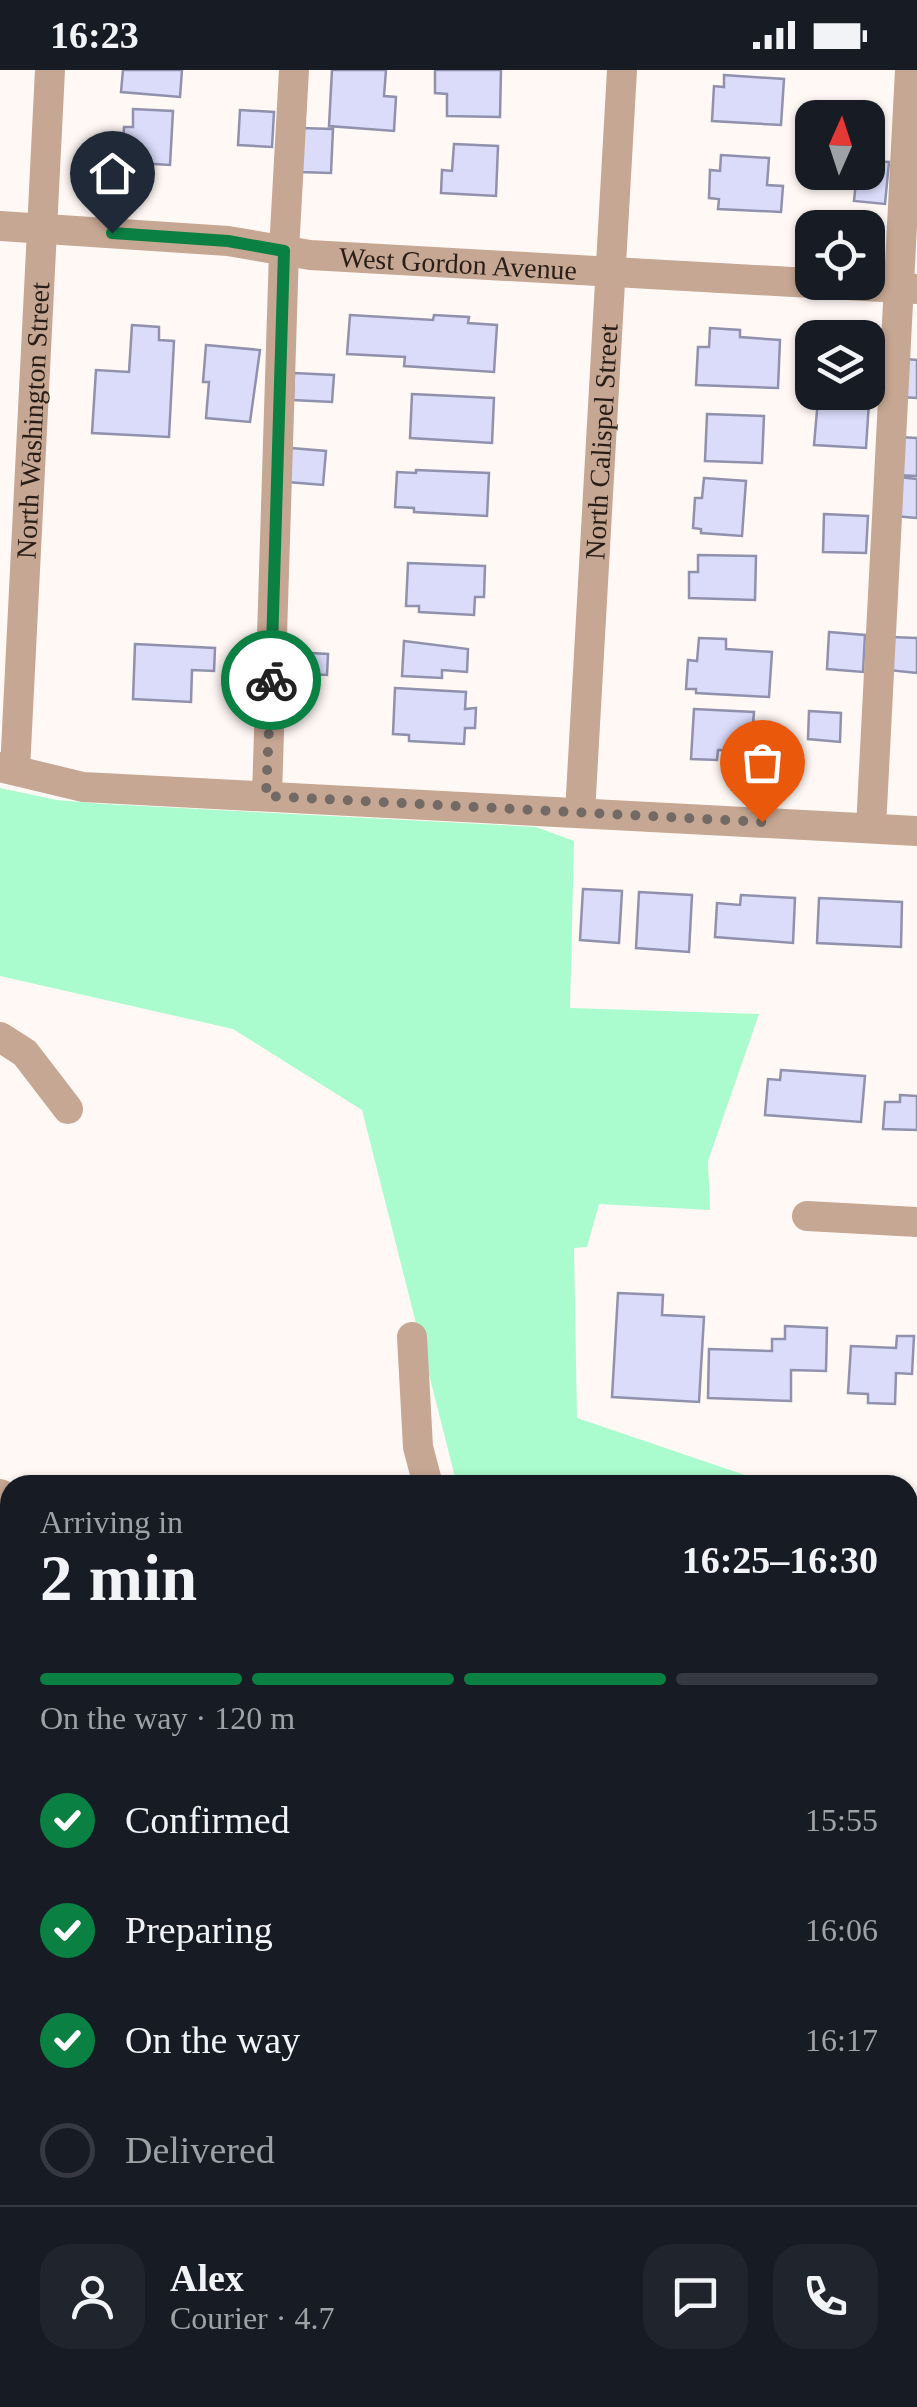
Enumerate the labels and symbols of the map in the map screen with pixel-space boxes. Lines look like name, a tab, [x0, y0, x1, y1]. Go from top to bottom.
north arrow	[795, 100, 885, 190]
pin	[70, 131, 155, 234]
street label: West Gordon Avenue	[338, 241, 578, 285]
street label: North Washington Street	[10, 281, 55, 560]
street label: North Calispel Street	[579, 322, 623, 561]
courier	[221, 630, 321, 730]
pin	[720, 720, 805, 823]

